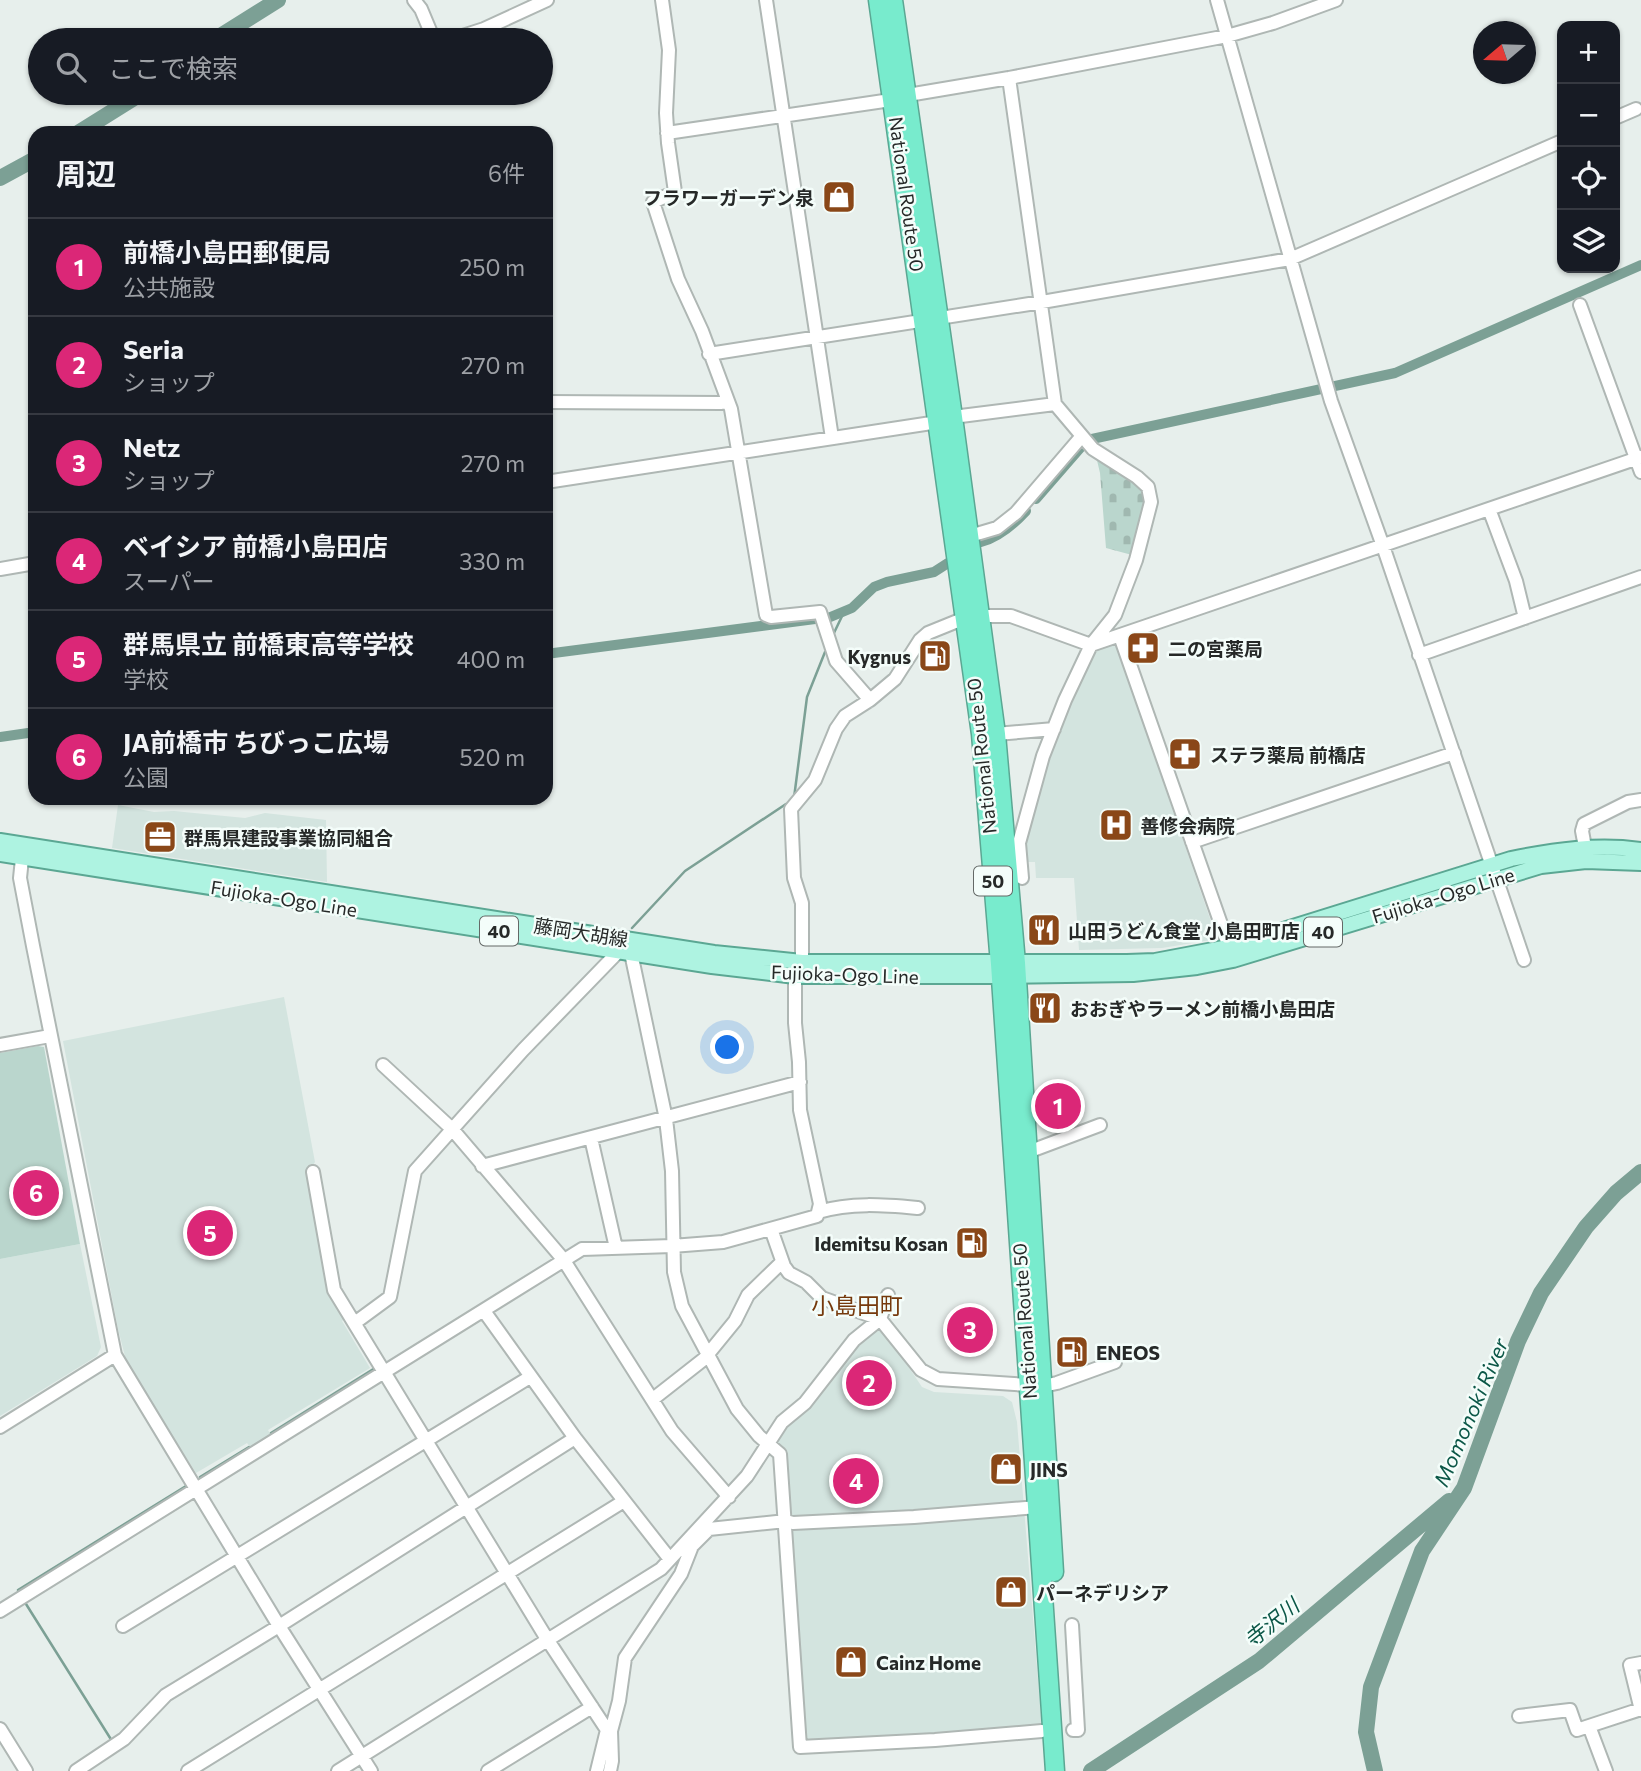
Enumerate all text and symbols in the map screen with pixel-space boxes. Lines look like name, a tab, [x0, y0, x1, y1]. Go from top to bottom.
north arrow	[1473, 21, 1536, 84]
map controls	[1557, 21, 1620, 273]
button: +	[1557, 21, 1620, 84]
search box	[28, 28, 553, 105]
icon: search	[52, 48, 90, 86]
text: ここで検索	[108, 52, 238, 83]
button: −	[1557, 84, 1620, 147]
street label: National Route 50	[885, 115, 929, 273]
button: locate	[1557, 147, 1620, 210]
text: 周辺	[56, 154, 116, 191]
text: 6件	[488, 159, 525, 187]
shop icon: フラワーガーデン泉	[820, 178, 858, 216]
place label: フラワーガーデン泉	[643, 186, 814, 209]
button: layers	[1557, 210, 1620, 273]
text: 前橋小島田郵便局	[123, 236, 331, 267]
text: 1	[74, 253, 84, 281]
text: 250 m	[460, 253, 525, 281]
text: 公共施設	[123, 273, 215, 301]
text: Seria	[123, 333, 184, 364]
text: 2	[72, 351, 86, 379]
text: 270 m	[461, 351, 525, 379]
text: ショップ	[123, 368, 215, 396]
text: Netz	[123, 431, 180, 462]
text: 3	[72, 449, 86, 477]
text: 270 m	[461, 449, 525, 477]
text: ショップ	[123, 466, 215, 494]
text: ベイシア 前橋小島田店	[123, 530, 388, 561]
text: 4	[72, 547, 86, 575]
text: 330 m	[459, 547, 525, 575]
text: スーパー	[123, 567, 215, 595]
text: 群馬県立 前橋東高等学校	[123, 628, 414, 659]
pharmacy icon: 二の宮薬局	[1124, 629, 1162, 667]
fuel station icon: Kygnus	[916, 637, 954, 675]
place label: 二の宮薬局	[1168, 637, 1263, 660]
text: 5	[72, 645, 86, 673]
text: 400 m	[457, 645, 525, 673]
place label: Kygnus	[847, 645, 911, 668]
text: 学校	[123, 665, 169, 693]
street label: National Route 50	[961, 677, 1001, 835]
text: JA前橋市 ちびっこ広場	[123, 726, 389, 757]
pharmacy icon: ステラ薬局 前橋店	[1166, 735, 1204, 773]
text: 6	[72, 743, 86, 771]
text: 520 m	[460, 743, 525, 771]
place label: ステラ薬局 前橋店	[1210, 743, 1366, 766]
text: 公園	[123, 763, 169, 791]
hospital icon: 善修会病院	[1097, 806, 1135, 844]
place label: 善修会病院	[1140, 814, 1235, 837]
office icon: 群馬県建設事業協同組合	[141, 818, 179, 856]
place label: 群馬県建設事業協同組合	[184, 826, 393, 849]
street label: Fujioka-Ogo Line	[1369, 862, 1517, 928]
road number: 50	[974, 866, 1012, 896]
street label: Fujioka-Ogo Line	[209, 875, 359, 921]
restaurant icon: 山田うどん食堂 小島田町店	[1025, 911, 1063, 949]
street label: 藤岡大胡線	[532, 913, 630, 951]
road number: 40	[480, 916, 518, 946]
road number: 40	[1304, 917, 1342, 946]
place label: 山田うどん食堂 小島田町店	[1068, 919, 1300, 942]
street label: Fujioka-Ogo Line	[771, 960, 919, 988]
restaurant icon: おおぎやラーメン前橋小島田店	[1026, 989, 1064, 1027]
place label: おおぎやラーメン前橋小島田店	[1070, 997, 1335, 1020]
your location	[710, 1030, 744, 1064]
pin: 1	[1035, 1080, 1081, 1132]
pin: 6	[13, 1167, 59, 1219]
pin: 5	[187, 1207, 233, 1259]
fuel station icon: Idemitsu Kosan	[953, 1224, 991, 1262]
place label: Idemitsu Kosan	[814, 1232, 948, 1255]
street label: National Route 50	[1007, 1242, 1041, 1400]
district label: 小島田町	[811, 1291, 903, 1319]
pin: 3	[947, 1304, 993, 1356]
fuel station icon: ENEOS	[1053, 1333, 1091, 1371]
water label: Momonoki River	[1428, 1334, 1513, 1490]
place label: ENEOS	[1096, 1341, 1160, 1364]
pin: 2	[846, 1357, 892, 1409]
shop icon: JINS	[987, 1450, 1025, 1488]
pin: 4	[833, 1455, 879, 1507]
place label: JINS	[1030, 1458, 1068, 1481]
shop icon: パーネデリシア	[992, 1573, 1030, 1611]
place label: パーネデリシア	[1036, 1581, 1169, 1604]
water label: 寺沢川	[1239, 1591, 1305, 1652]
shop icon: Cainz Home	[832, 1643, 870, 1681]
place label: Cainz Home	[876, 1651, 981, 1674]

